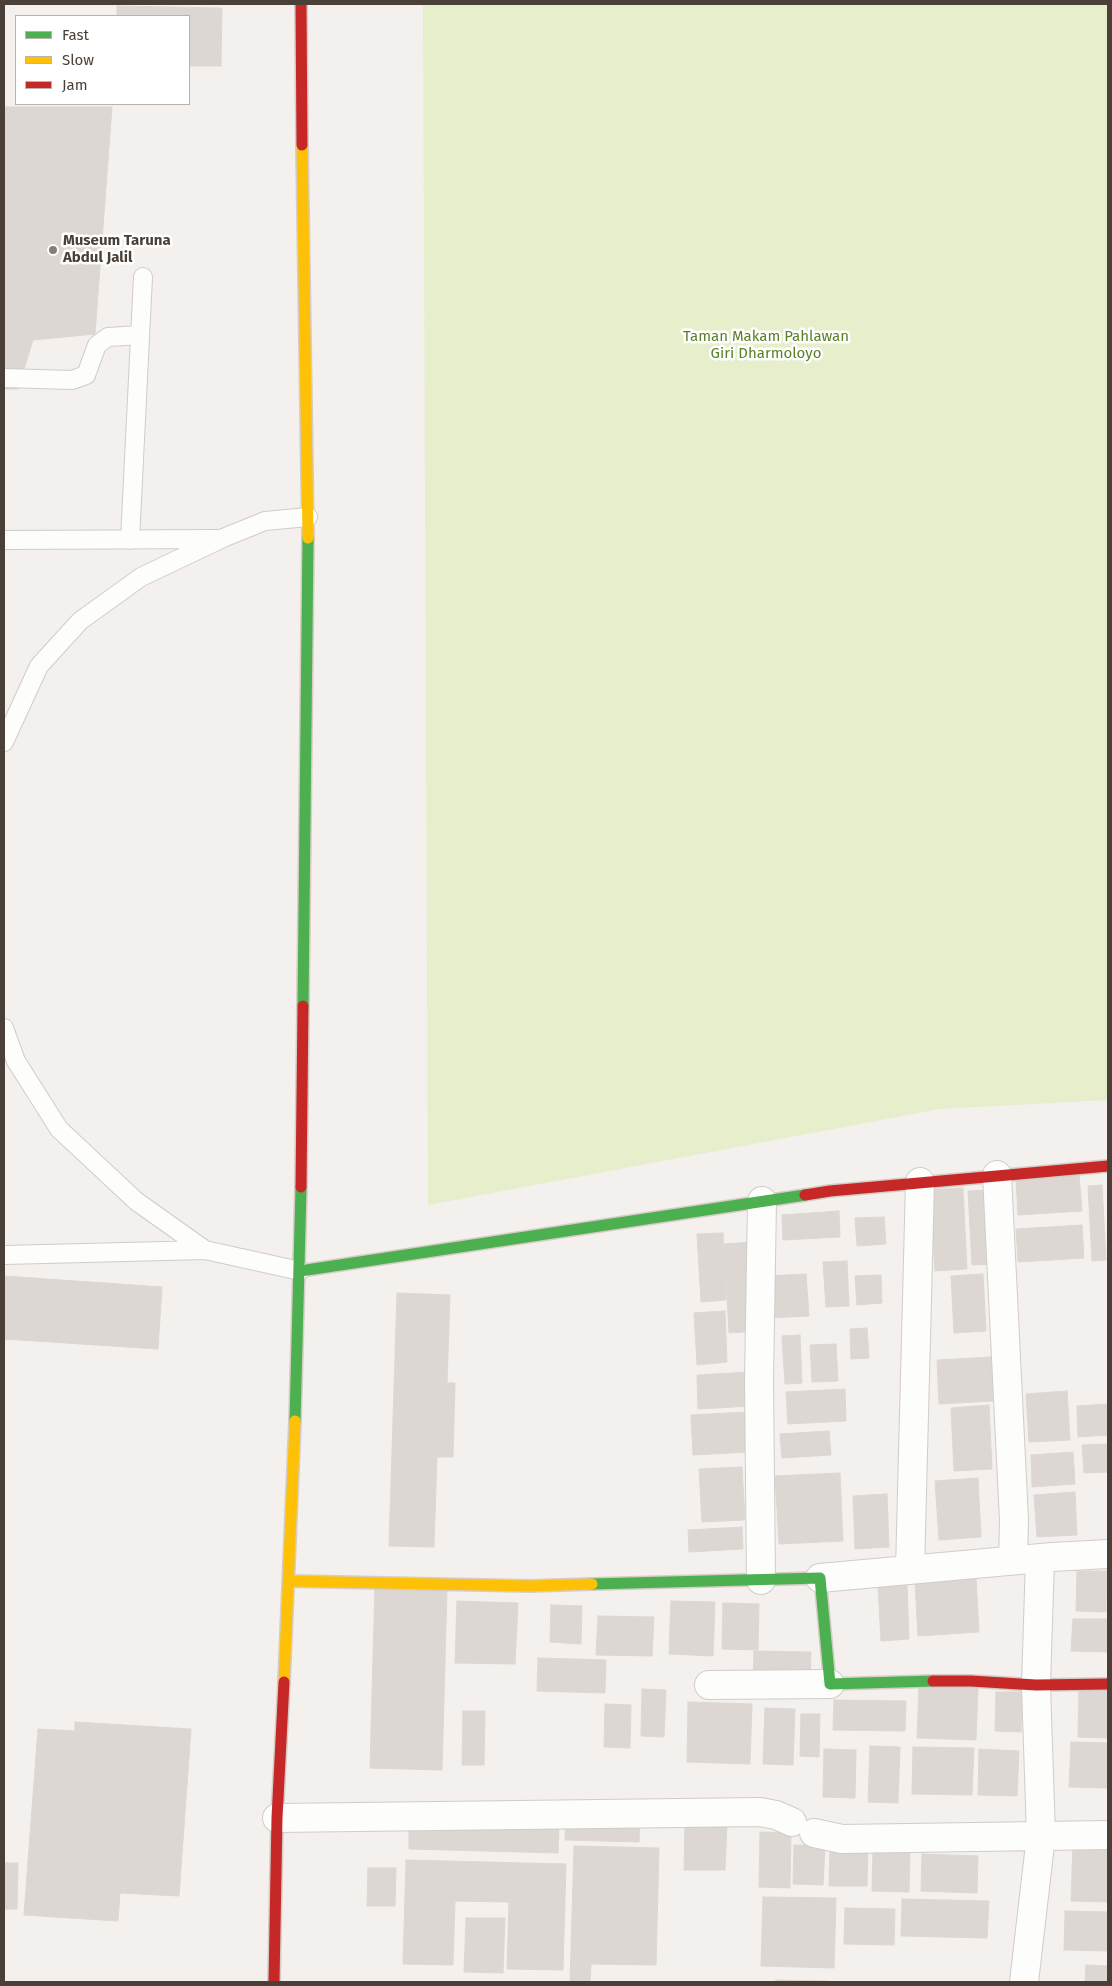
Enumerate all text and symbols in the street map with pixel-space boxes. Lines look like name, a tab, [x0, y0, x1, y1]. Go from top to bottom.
legend	[15, 15, 190, 105]
text: Fast	[62, 26, 89, 44]
text: Slow	[62, 51, 94, 69]
text: Jam	[62, 76, 88, 94]
place label: Museum Taruna Abdul Jalil	[63, 232, 171, 267]
marker: Museum Taruna Abdul Jalil	[47, 244, 59, 256]
park label: Taman Makam Pahlawan Giri Dharmoloyo	[683, 328, 849, 363]

